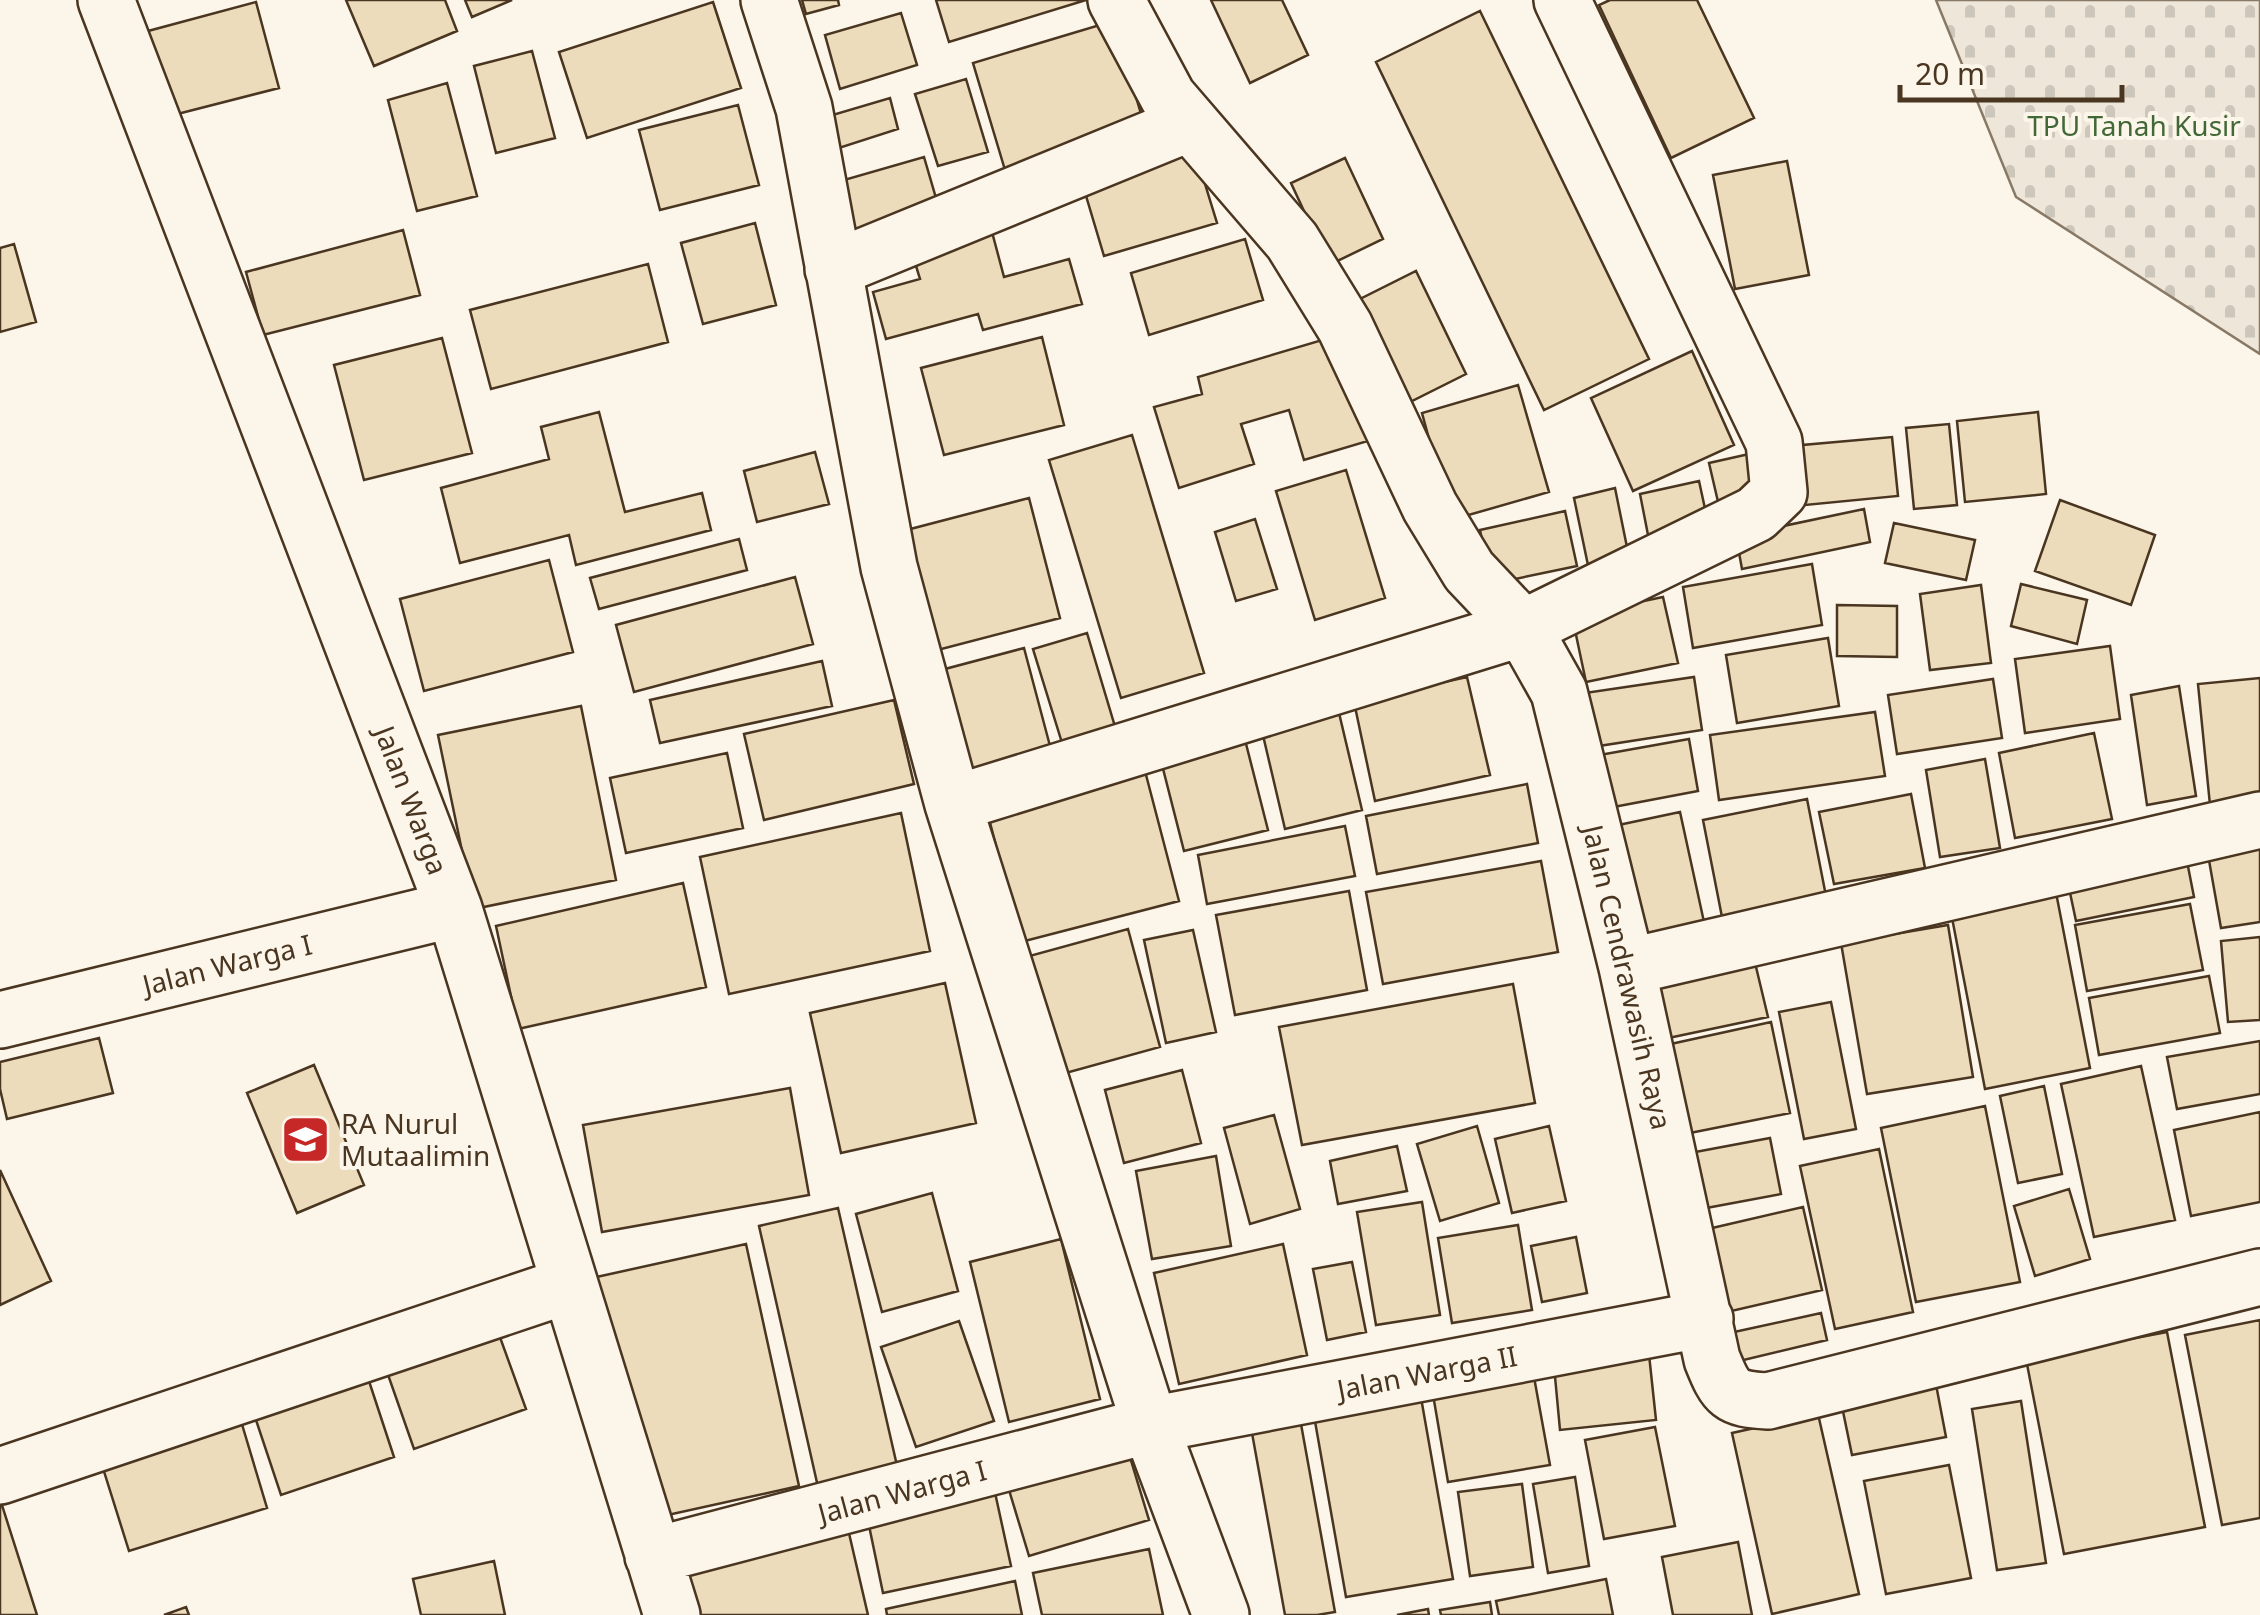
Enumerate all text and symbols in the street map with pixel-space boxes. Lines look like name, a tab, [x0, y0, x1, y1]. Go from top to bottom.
scale bar	[1900, 40, 2122, 102]
text: 20 m	[1915, 53, 1985, 94]
park label: TPU Tanah Kusir	[2027, 106, 2241, 144]
street label: Jalan Warga	[365, 717, 458, 880]
street label: Jalan Cendrawasih Raya	[1574, 818, 1682, 1133]
street label: Jalan Warga I	[136, 925, 316, 1004]
place label: RA Nurul Mutaalimin	[341, 1104, 490, 1174]
school or university icon: RA Nurul Mutaalimin	[280, 1113, 332, 1165]
street label: Jalan Warga II	[1331, 1336, 1520, 1409]
street label: Jalan Warga I	[811, 1450, 990, 1533]

